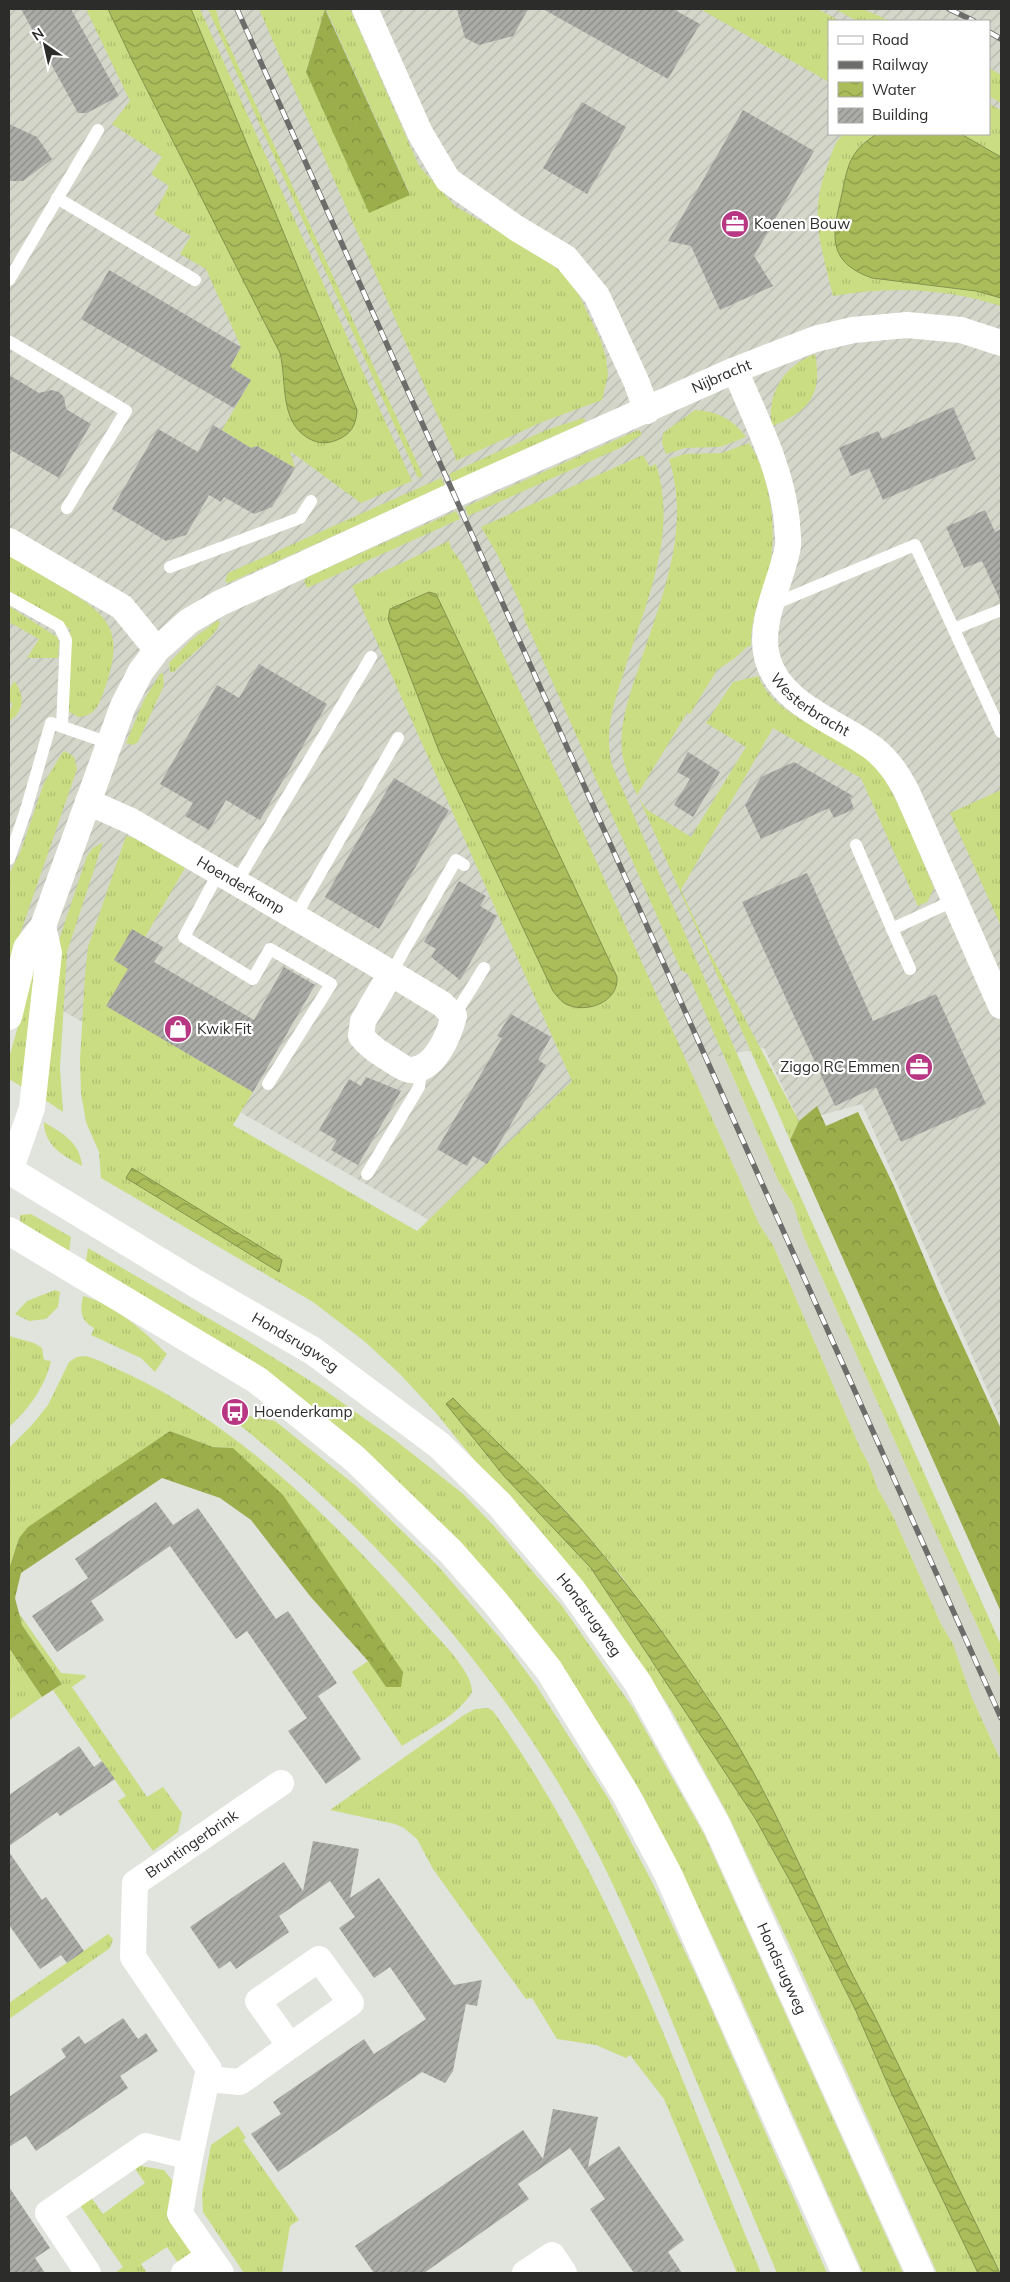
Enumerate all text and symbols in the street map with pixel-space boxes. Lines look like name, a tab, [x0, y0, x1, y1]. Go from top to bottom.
north arrow	[20, 20, 70, 70]
legend	[828, 20, 990, 135]
text: N	[28, 24, 47, 45]
text: Road	[872, 30, 909, 49]
text: Railway	[872, 55, 928, 74]
text: Water	[872, 80, 916, 99]
text: Building	[872, 105, 928, 124]
office icon: Koenen Bouw	[720, 209, 750, 239]
place label: Koenen Bouw	[754, 214, 850, 233]
street label: Nijbracht	[688, 355, 754, 397]
street label: Westerbracht	[766, 669, 853, 740]
street label: Hoenderkamp	[194, 852, 288, 918]
shop icon: Kwik Fit	[163, 1014, 193, 1044]
place label: Kwik Fit	[197, 1019, 252, 1038]
office icon: Ziggo RC Emmen	[904, 1052, 934, 1082]
place label: Ziggo RC Emmen	[780, 1057, 900, 1076]
street label: Hondsrugweg	[249, 1308, 343, 1376]
bus stop icon: Hoenderkamp	[220, 1397, 250, 1427]
place label: Hoenderkamp	[254, 1402, 352, 1421]
street label: Hondsrugweg	[553, 1569, 626, 1660]
street label: Bruntingerbrink	[142, 1805, 242, 1882]
street label: Hondsrugweg	[753, 1920, 811, 2017]

